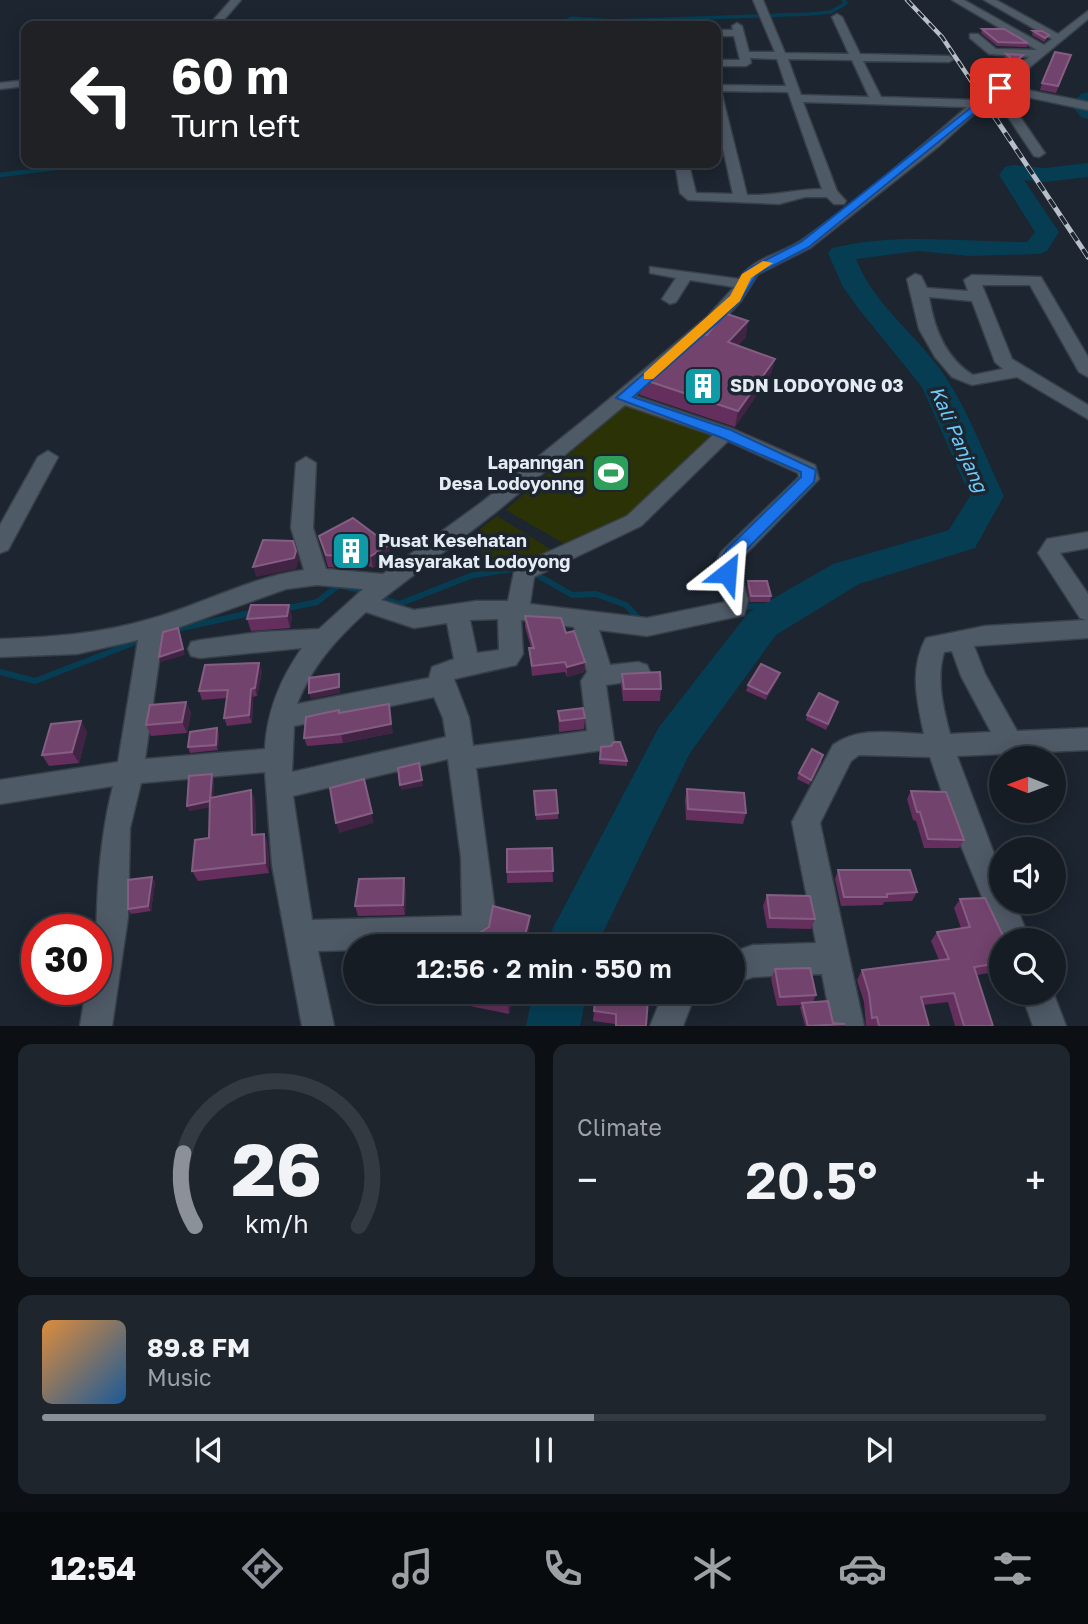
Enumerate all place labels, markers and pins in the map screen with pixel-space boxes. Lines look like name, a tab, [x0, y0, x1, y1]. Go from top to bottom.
pin	[970, 58, 1030, 118]
building icon: SDN LODOYONG 03	[682, 365, 724, 407]
place label: SDN LODOYONG 03	[730, 374, 904, 396]
place label: Lapanngan Desa Lodoyonng	[439, 451, 584, 494]
sports icon: Lapanngan Desa Lodoyonng	[590, 452, 632, 494]
place label: Pusat Kesehatan Masyarakat Lodoyong	[378, 529, 570, 572]
building icon: Pusat Kesehatan Masyarakat Lodoyong	[330, 530, 372, 572]

